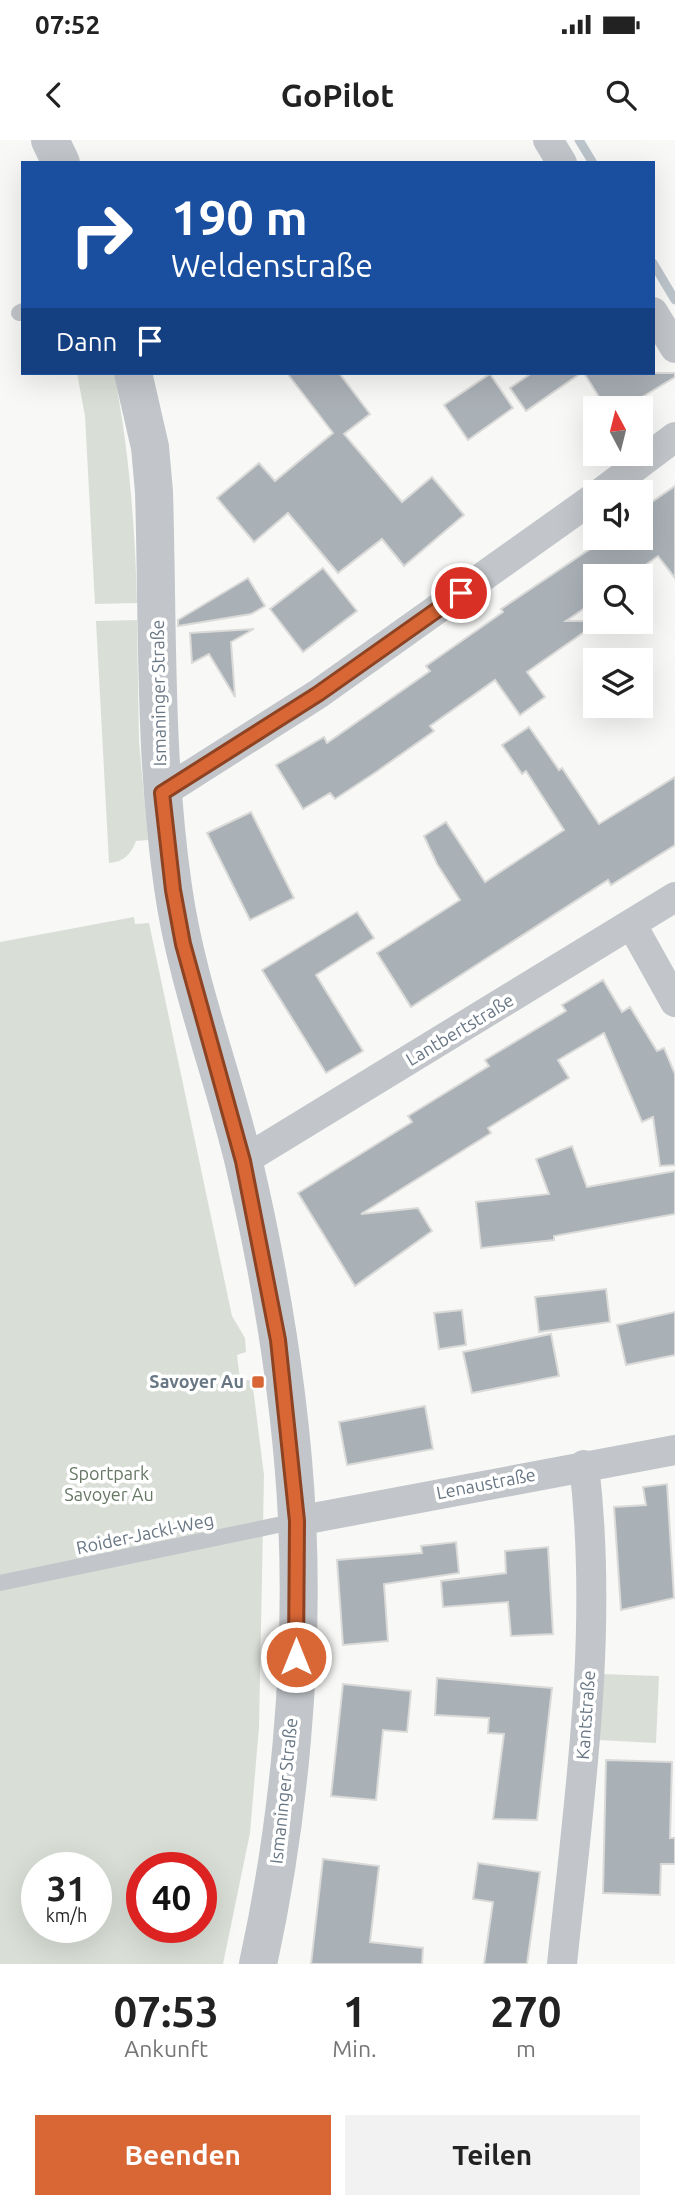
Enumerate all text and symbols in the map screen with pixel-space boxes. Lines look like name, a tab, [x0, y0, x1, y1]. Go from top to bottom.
text: 07:52	[35, 10, 100, 39]
icon: back	[35, 76, 73, 114]
icon: search	[602, 76, 640, 114]
text: GoPilot	[281, 77, 394, 113]
icon: right	[56, 189, 147, 280]
text: 190 m	[171, 189, 308, 244]
text: Weldenstraße	[171, 247, 373, 283]
icon: arrive	[131, 322, 169, 360]
text: Dann	[56, 327, 117, 356]
north arrow	[583, 396, 653, 466]
map controls	[583, 396, 653, 718]
button: sound	[583, 480, 653, 550]
pin	[431, 563, 491, 623]
button: search	[583, 564, 653, 634]
icon: arrive	[442, 574, 480, 612]
street label: Ismaninger Straße	[147, 619, 169, 767]
button: layers	[583, 648, 653, 718]
street label: Lantbertstraße	[402, 989, 517, 1069]
place label: Savoyer Au	[149, 1371, 244, 1391]
marker: Savoyer Au	[250, 1374, 266, 1390]
park label: Sportpark Savoyer Au	[64, 1463, 154, 1504]
street label: Lenaustraße	[435, 1464, 537, 1502]
street label: Roider-Jackl-Weg	[74, 1509, 215, 1557]
position arrow	[259, 1620, 333, 1694]
street label: Kantstraße	[572, 1670, 598, 1760]
street label: Ismaninger Straße	[265, 1717, 301, 1865]
speed limit sign: 40	[126, 1852, 217, 1943]
text: 31	[47, 1868, 86, 1908]
text: km/h	[46, 1905, 87, 1925]
text: 07:53	[114, 1988, 219, 2035]
text: 1	[343, 1988, 366, 2035]
text: 270	[490, 1988, 561, 2035]
text: Ankunft	[124, 2036, 208, 2061]
text: Min.	[332, 2036, 377, 2061]
text: m	[516, 2036, 536, 2061]
button: Beenden	[35, 2115, 331, 2195]
button: Teilen	[345, 2115, 640, 2195]

